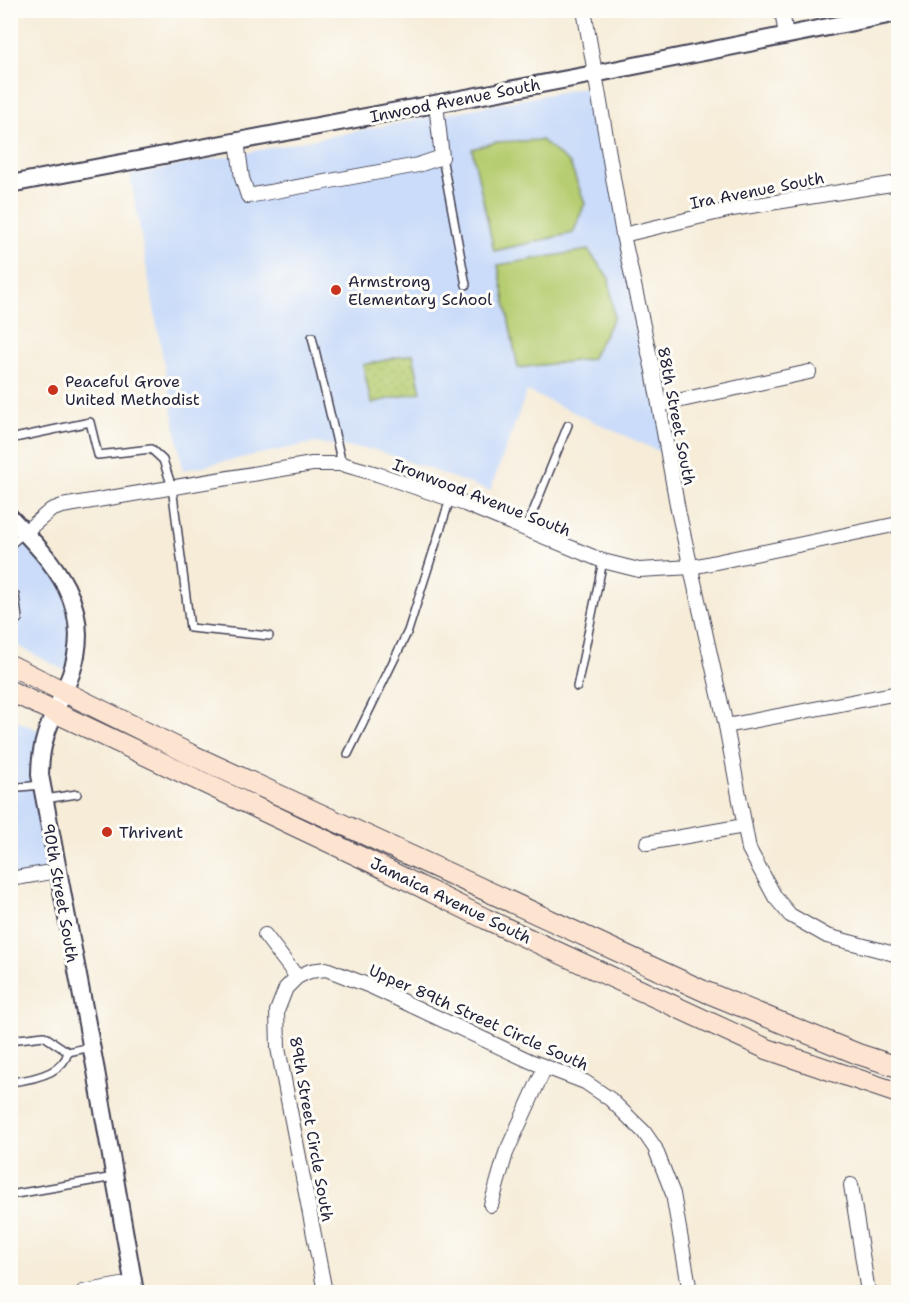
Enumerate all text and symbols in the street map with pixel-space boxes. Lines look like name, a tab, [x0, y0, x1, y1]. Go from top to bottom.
street label: Inwood Avenue South	[368, 74, 542, 127]
street label: Ira Avenue South	[688, 167, 826, 214]
place label: Armstrong Elementary School	[348, 271, 492, 310]
marker: Armstrong Elementary School	[329, 283, 343, 297]
street label: 88th Street South	[653, 345, 700, 487]
place label: Peaceful Grove United Methodist	[65, 371, 200, 410]
marker: Peaceful Grove United Methodist	[46, 383, 60, 397]
street label: Ironwood Avenue South	[390, 454, 574, 541]
street label: 90th Street South	[38, 822, 83, 964]
place label: Thrivent	[119, 822, 183, 843]
marker: Thrivent	[100, 825, 114, 839]
street label: Jamaica Avenue South	[367, 852, 535, 949]
street label: Upper 89th Street Circle South	[366, 959, 592, 1076]
street label: 89th Street Circle South	[285, 1035, 338, 1223]

